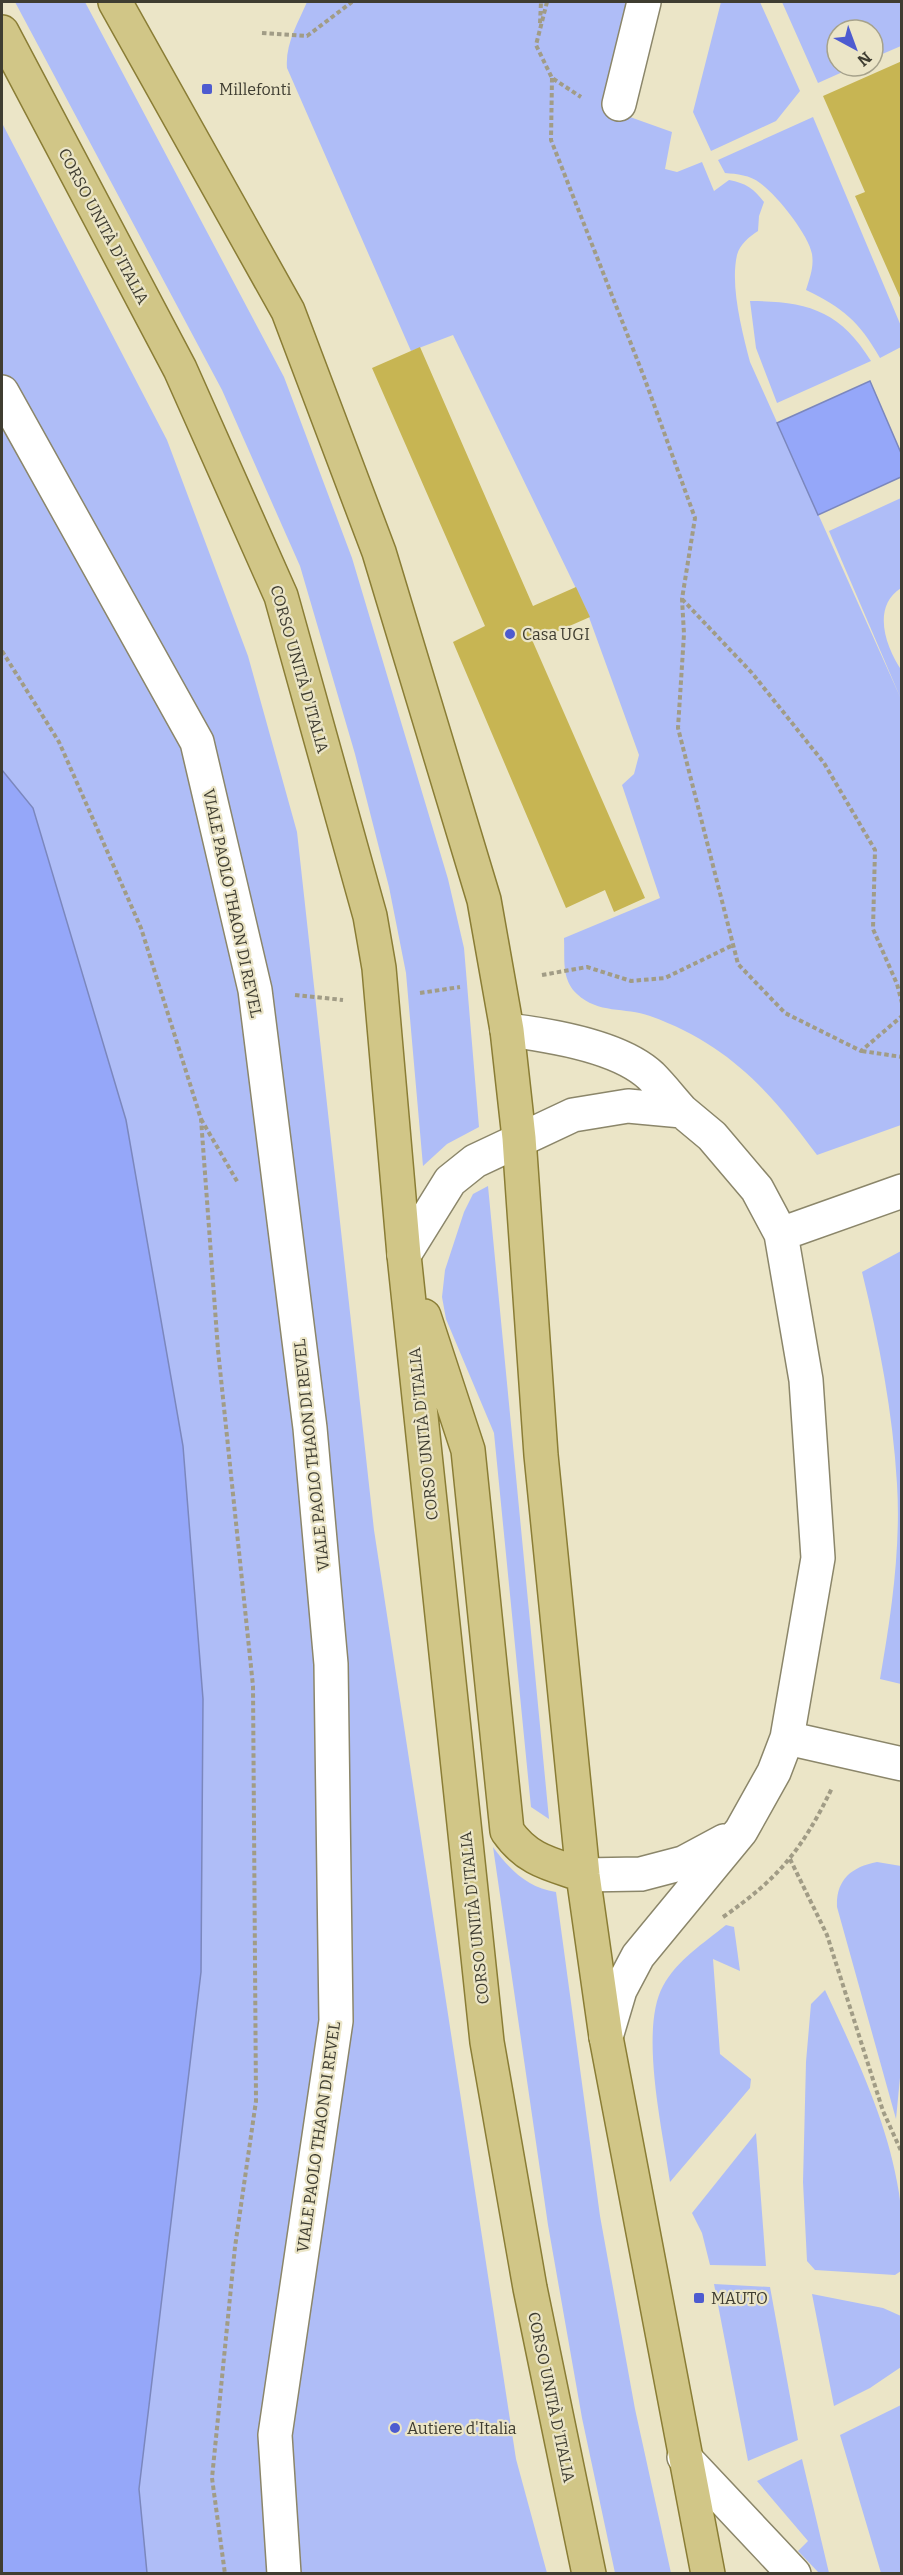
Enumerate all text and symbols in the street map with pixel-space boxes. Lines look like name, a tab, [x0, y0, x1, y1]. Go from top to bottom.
north arrow	[825, 18, 885, 78]
text: N	[854, 48, 875, 70]
place label: Millefonti	[219, 80, 292, 99]
marker: Millefonti	[200, 82, 214, 96]
street label: CORSO UNITÀ D'ITALIA	[54, 145, 154, 308]
street label: CORSO UNITÀ D'ITALIA	[266, 583, 334, 756]
place label: Casa UGI	[522, 625, 590, 644]
marker: Casa UGI	[503, 627, 517, 641]
street label: VIALE PAOLO THAON DI REVEL	[199, 787, 266, 1019]
street label: VIALE PAOLO THAON DI REVEL	[290, 1338, 333, 1572]
street label: CORSO UNITÀ D'ITALIA	[404, 1346, 442, 1522]
street label: CORSO UNITÀ D'ITALIA	[455, 1830, 493, 2006]
street label: VIALE PAOLO THAON DI REVEL	[293, 2020, 344, 2254]
place label: MAUTO	[711, 2289, 768, 2308]
marker: MAUTO	[692, 2291, 706, 2305]
street label: CORSO UNITÀ D'ITALIA	[524, 2310, 580, 2485]
place label: Autiere d'Italia	[407, 2419, 517, 2438]
marker: Autiere d'Italia	[388, 2421, 402, 2435]

